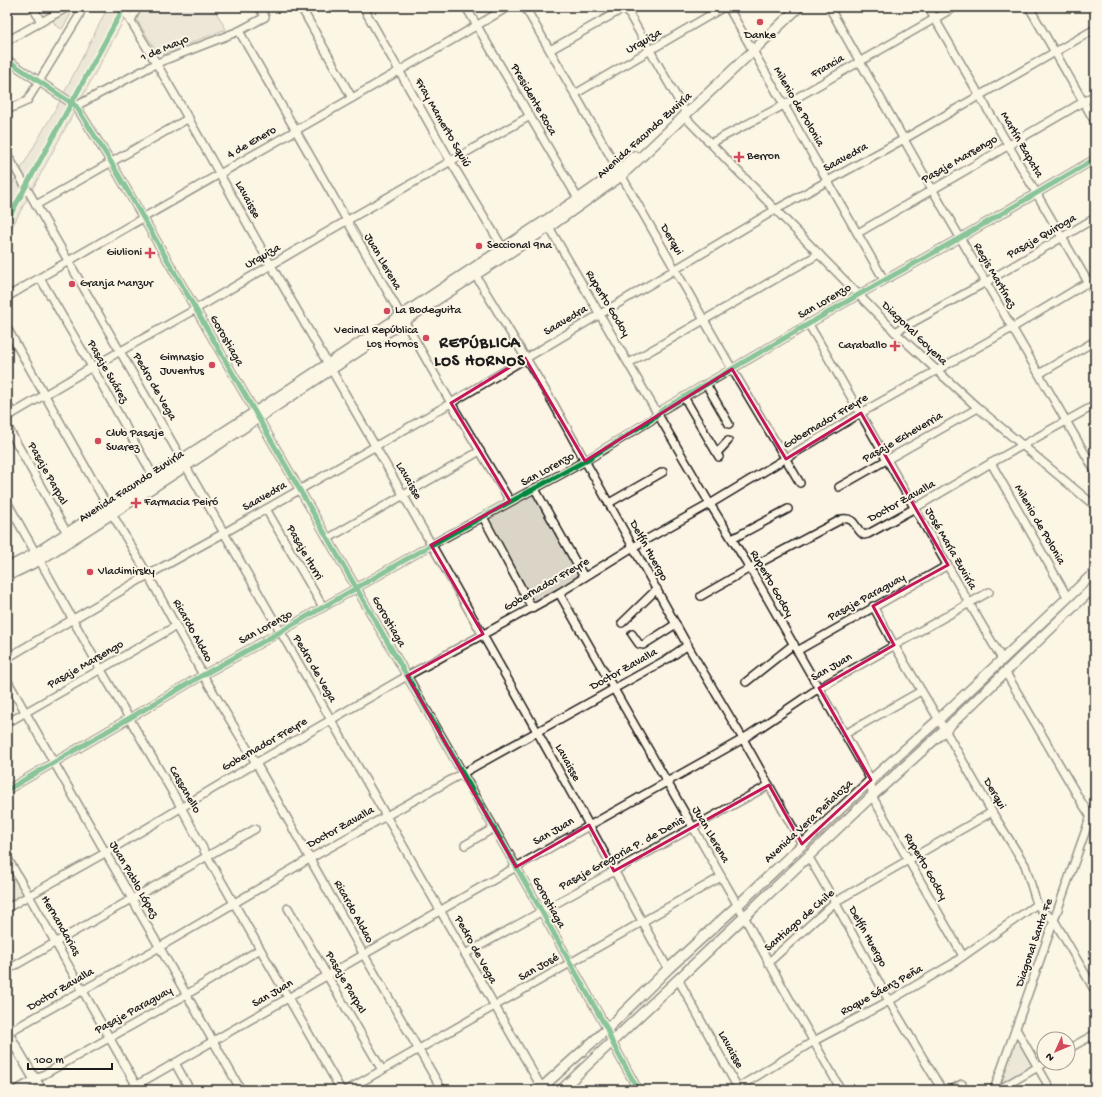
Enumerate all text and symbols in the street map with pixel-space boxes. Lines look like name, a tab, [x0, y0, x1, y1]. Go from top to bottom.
marker: Danke	[755, 17, 765, 27]
street label: Urquiza	[624, 26, 664, 58]
place label: Danke	[743, 29, 777, 43]
street label: 1 de Mayo	[138, 33, 191, 66]
street label: Francia	[808, 52, 847, 83]
street label: Presidente Roca	[506, 61, 559, 139]
street label: Milenio de Polonia	[769, 65, 827, 150]
street label: Fray Mamerto Squiú	[410, 75, 473, 170]
street label: Avenida Facundo Zuviría	[595, 90, 695, 182]
street label: Martín Zapata	[996, 110, 1046, 181]
street label: 4 de Enero	[225, 123, 279, 163]
street label: Pasaje Marsengo	[919, 133, 1001, 188]
street label: Saavedra	[821, 140, 871, 176]
place label: Berron	[746, 150, 780, 164]
marker: Berron	[734, 152, 744, 162]
street label: Lavaisse	[231, 179, 263, 222]
street label: Pasaje Quiroga	[1004, 211, 1079, 263]
street label: Derqui	[656, 221, 686, 258]
street label: Juan Llerena	[360, 231, 404, 293]
place label: Seccional 9na	[487, 239, 552, 253]
street label: Urquiza	[243, 241, 283, 273]
marker: Seccional 9na	[474, 241, 484, 251]
street label: Regis Martínez	[970, 241, 1019, 312]
place label: Giulioni	[106, 246, 142, 260]
marker: Giulioni	[145, 248, 155, 258]
street label: Ruperto Godoy	[582, 268, 632, 340]
place label: Granja Manzur	[80, 277, 155, 291]
marker: Granja Manzur	[67, 279, 77, 289]
street label: San Lorenzo	[796, 281, 854, 323]
street label: Diagonal Goyena	[877, 298, 950, 369]
street label: Saavedra	[542, 302, 591, 339]
place label: La Bodeguita	[395, 304, 461, 318]
marker: La Bodeguita	[382, 306, 392, 316]
street label: Gorostiaga	[206, 313, 246, 369]
place label: Vecinal República Los Hornos	[333, 324, 419, 352]
marker: Vecinal República Los Hornos	[421, 333, 431, 343]
district label: REPÚBLICA LOS HORNOS	[434, 334, 526, 372]
street label: Pasaje Suárez	[83, 337, 131, 407]
place label: Caraballo	[838, 339, 887, 353]
marker: Caraballo	[890, 341, 900, 351]
street label: Pedro de Vega	[129, 350, 179, 424]
place label: Gimnasio Juventus	[160, 351, 205, 379]
marker: Gimnasio Juventus	[207, 360, 217, 370]
street label: Gobernador Freyre	[781, 391, 872, 453]
street label: Pasaje Echeverria	[860, 409, 946, 467]
place label: Club Pasaje Suarez	[106, 427, 165, 455]
marker: Club Pasaje Suarez	[93, 436, 103, 446]
street label: Pasaje Parpal	[24, 439, 70, 508]
street label: Avenida Facundo Zuviría	[77, 448, 187, 526]
street label: San Lorenzo	[519, 450, 577, 490]
street label: Lavaisse	[392, 460, 425, 503]
street label: Doctor Zavalla	[865, 478, 938, 527]
street label: Saavedra	[241, 479, 290, 515]
street label: Milenio de Polonia	[1010, 483, 1068, 568]
place label: Farmacia Peiró	[143, 496, 218, 510]
marker: Farmacia Peiró	[131, 498, 141, 508]
street label: José María Zuviría	[921, 506, 979, 593]
street label: Delfín Huergo	[625, 517, 670, 584]
street label: Pasaje Iturri	[282, 522, 326, 583]
street label: Ruperto Godoy	[746, 548, 796, 620]
street label: Gobernador Freyre	[502, 554, 593, 615]
place label: Vladimirsky	[97, 565, 155, 579]
marker: Vladimirsky	[85, 567, 95, 577]
street label: Pasaje Paraguay	[825, 571, 908, 625]
street label: Gorostiaga	[368, 594, 408, 650]
street label: Ricardo Aldao	[169, 597, 215, 665]
street label: San Lorenzo	[237, 608, 295, 648]
street label: Pedro de Vega	[289, 632, 339, 706]
street label: Pasaje Marsengo	[45, 638, 127, 693]
street label: Doctor Zavalla	[587, 646, 660, 695]
street label: San Juan	[809, 651, 855, 685]
street label: Gobernador Freyre	[220, 714, 311, 775]
street label: Lavaisse	[551, 742, 583, 785]
street label: Cassanello	[165, 764, 203, 816]
street label: Derqui	[979, 775, 1009, 812]
street label: Avenida Vera Peñaloza	[762, 777, 856, 867]
street label: Doctor Zavalla	[304, 804, 377, 853]
street label: Juan Llerena	[688, 804, 732, 866]
street label: Pasaje Gregoria P. de Denis	[556, 814, 687, 895]
street label: San Juan	[531, 815, 577, 849]
street label: Ruperto Godoy	[900, 831, 950, 903]
street label: Juan Pablo López	[105, 839, 161, 922]
street label: Gorostiaga	[528, 875, 568, 931]
street label: Ricardo Aldao	[330, 878, 376, 946]
street label: Santiago de Chile	[762, 886, 839, 955]
street label: Hernandarias	[37, 893, 83, 959]
street label: Diagonal Santa Fe	[1013, 896, 1057, 990]
street label: Delfín Huergo	[844, 903, 889, 970]
street label: Pedro de Vega	[450, 913, 500, 987]
street label: Pasaje Parpal	[321, 948, 369, 1017]
street label: San José	[516, 951, 562, 985]
street label: Roque Sáenz Peña	[838, 962, 926, 1019]
street label: Doctor Zavalla	[24, 965, 97, 1015]
street label: San Juan	[250, 977, 296, 1011]
street label: Pasaje Paraguay	[92, 984, 175, 1038]
street label: Lavaisse	[714, 1029, 746, 1072]
north arrow	[1036, 1031, 1076, 1071]
scale bar	[28, 1045, 112, 1071]
text: N	[1043, 1050, 1057, 1063]
text: 100 m	[33, 1054, 64, 1068]

